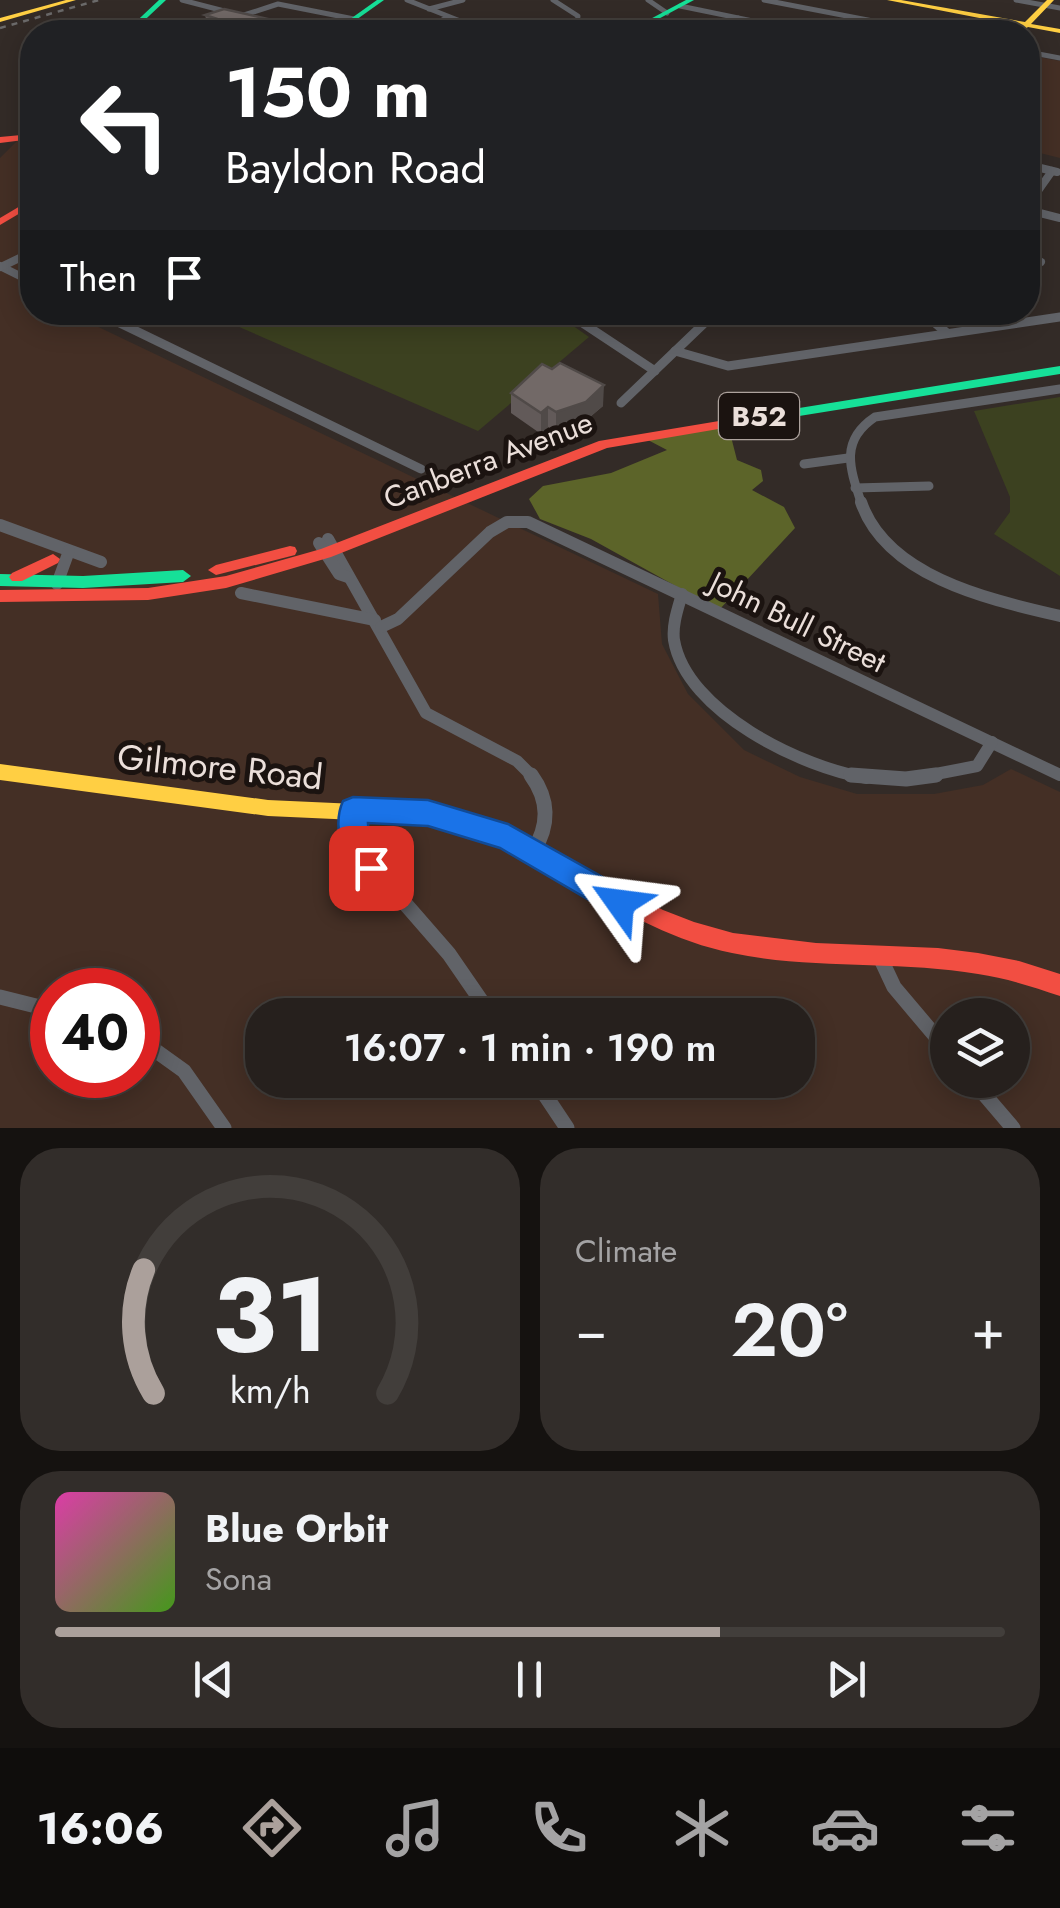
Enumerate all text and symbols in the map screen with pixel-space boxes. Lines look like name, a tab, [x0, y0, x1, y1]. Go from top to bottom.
text: 150 m	[225, 42, 431, 143]
icon: left	[60, 60, 190, 190]
text: Bayldon Road	[225, 135, 486, 200]
text: Then	[60, 250, 137, 305]
icon: arrive	[157, 250, 212, 305]
road number: B52	[719, 393, 799, 439]
street label: Canberra Avenue	[377, 400, 599, 520]
street label: John Bull Street	[699, 559, 894, 684]
street label: Gilmore Road	[115, 731, 325, 803]
pin	[329, 826, 414, 911]
icon: arrive	[344, 841, 399, 896]
position arrow	[568, 851, 672, 955]
speed limit sign: 40	[30, 968, 160, 1098]
map controls	[930, 998, 1030, 1098]
button: layers	[930, 998, 1030, 1098]
text: 16:07 · 1 min · 190 m	[344, 1020, 716, 1075]
text: Climate	[575, 1228, 677, 1274]
text: 31	[211, 1240, 329, 1390]
text: 20°	[731, 1276, 848, 1384]
text: −	[575, 1290, 607, 1370]
text: +	[971, 1290, 1005, 1370]
text: km/h	[230, 1365, 310, 1416]
text: Blue Orbit	[205, 1501, 388, 1556]
text: Sona	[205, 1556, 272, 1602]
icon: previous	[186, 1652, 241, 1707]
icon: pause	[502, 1652, 557, 1707]
icon: next	[819, 1652, 874, 1707]
icon: directions	[237, 1793, 307, 1863]
icon: music	[380, 1793, 450, 1863]
icon: phone	[524, 1793, 594, 1863]
icon: climate	[667, 1793, 737, 1863]
icon: car	[810, 1793, 880, 1863]
icon: filters	[953, 1793, 1023, 1863]
text: 16:06	[37, 1796, 164, 1861]

